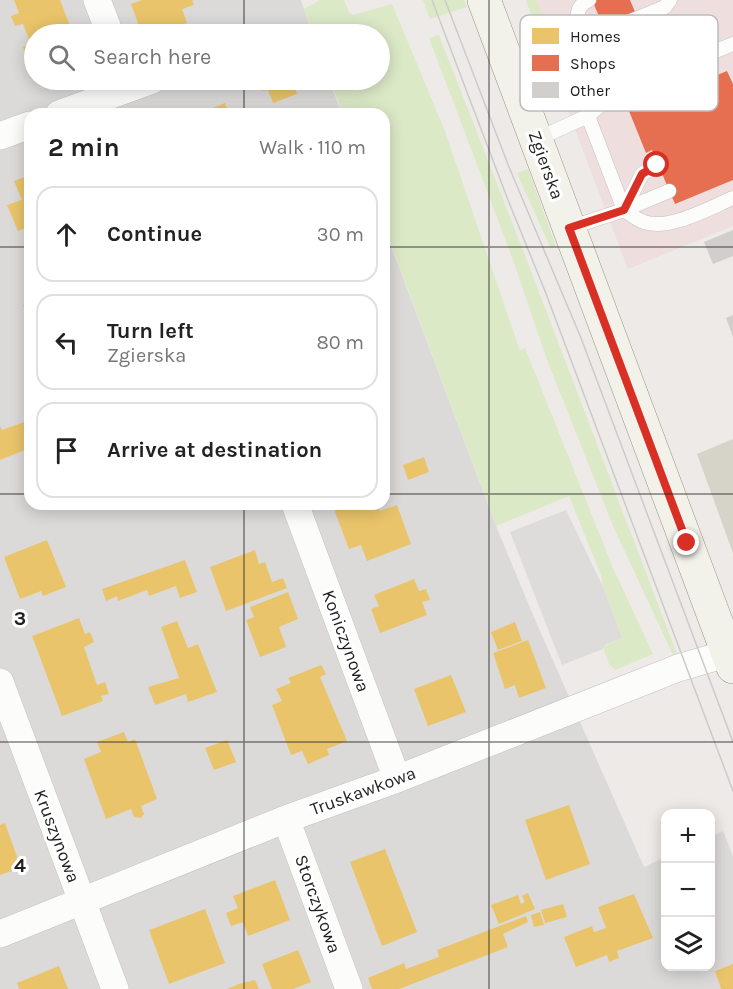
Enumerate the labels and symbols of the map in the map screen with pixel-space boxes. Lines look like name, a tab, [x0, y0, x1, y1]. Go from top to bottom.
legend	[520, 15, 718, 111]
text: Homes	[570, 27, 621, 46]
text: Shops	[570, 54, 616, 73]
text: Other	[570, 81, 610, 100]
street label: Zgierska	[523, 128, 569, 202]
route start	[643, 151, 669, 177]
route end	[673, 529, 699, 555]
street label: Koniczynowa	[317, 587, 375, 695]
text: 3	[14, 607, 26, 630]
street label: Truskawkowa	[307, 762, 419, 820]
street label: Kruszynowa	[29, 786, 85, 886]
street label: Storczykowa	[290, 852, 346, 956]
text: 4	[14, 854, 26, 877]

